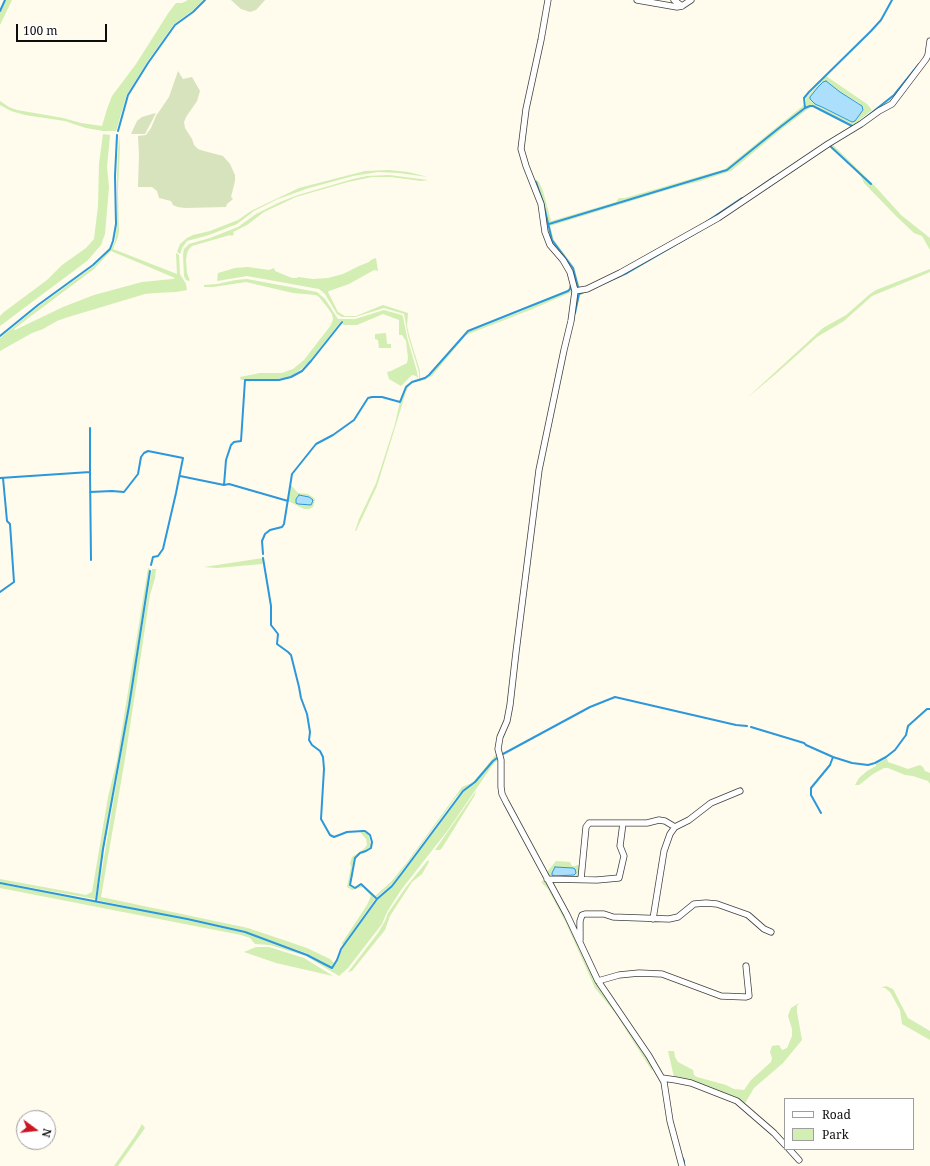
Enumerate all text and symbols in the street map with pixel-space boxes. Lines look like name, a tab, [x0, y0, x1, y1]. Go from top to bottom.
scale bar	[18, 16, 109, 42]
text: 100 m	[23, 22, 58, 39]
legend	[784, 1098, 914, 1150]
text: Road	[822, 1106, 851, 1123]
north arrow	[16, 1110, 56, 1150]
text: Park	[822, 1126, 849, 1143]
text: N	[39, 1127, 55, 1139]

